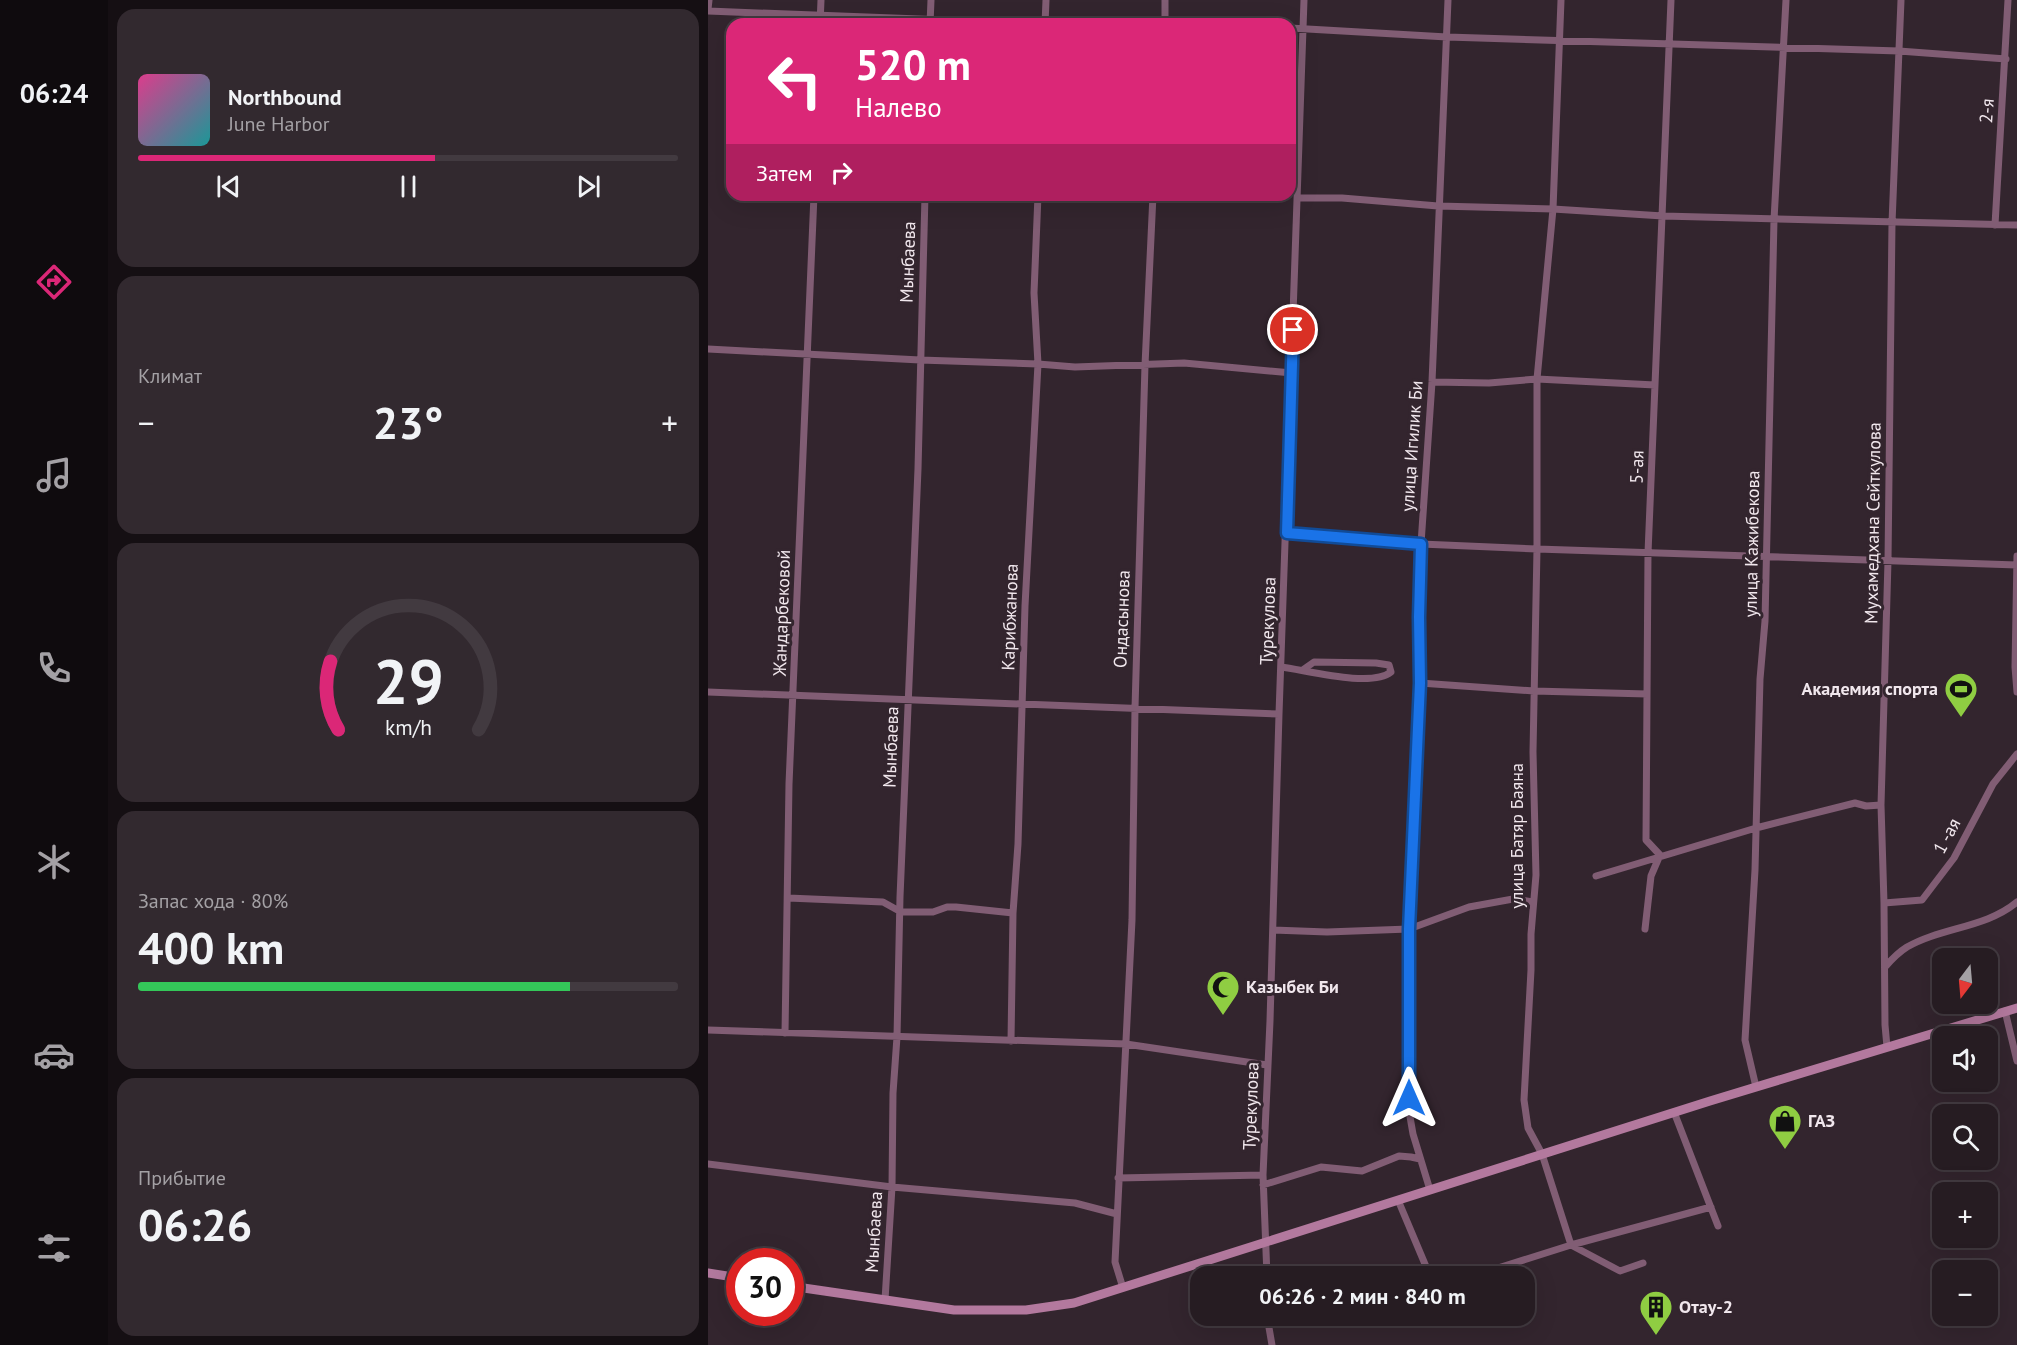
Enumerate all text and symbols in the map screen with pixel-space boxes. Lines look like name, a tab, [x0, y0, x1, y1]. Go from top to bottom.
text: 520 m	[855, 37, 971, 92]
icon: left	[756, 42, 834, 120]
text: 06:24	[20, 76, 88, 110]
text: Northbound	[228, 83, 342, 111]
text: Налево	[855, 90, 942, 124]
street label: 2-я	[1974, 98, 1999, 124]
text: June Harbor	[228, 111, 330, 137]
icon: right	[825, 156, 858, 189]
text: Затем	[756, 159, 813, 187]
icon: previous	[212, 170, 245, 203]
icon: pause	[392, 170, 425, 203]
icon: next	[572, 170, 605, 203]
street label: Мынбаева	[895, 221, 920, 303]
icon: directions	[33, 261, 75, 303]
pin	[1267, 304, 1318, 355]
icon: arrive	[1276, 313, 1309, 346]
text: Климат	[138, 363, 202, 389]
street label: улица Игилик Би	[1395, 380, 1428, 512]
text: 23°	[373, 393, 443, 451]
text: −	[138, 401, 155, 444]
text: +	[661, 401, 678, 444]
street label: Мухамедхана Сейткулова	[1859, 422, 1886, 624]
street label: 5-ая	[1624, 450, 1649, 484]
icon: music	[33, 454, 75, 496]
street label: улица Кажибекова	[1739, 470, 1764, 618]
street label: Жандарбековой	[768, 549, 795, 678]
street label: Карибжанова	[996, 563, 1023, 671]
street label: Ондасынова	[1108, 570, 1135, 668]
street label: Турекулова	[1254, 576, 1281, 666]
text: 29	[373, 640, 443, 721]
icon: phone	[33, 647, 75, 689]
sports icon: Академия спорта	[1943, 671, 1979, 718]
place label: Академия спорта	[1802, 677, 1938, 700]
street label: Мынбаева	[878, 706, 903, 788]
text: km/h	[384, 713, 431, 741]
street label: улица Батяр Баяна	[1505, 763, 1528, 909]
street label: 1 -ая	[1928, 814, 1965, 858]
icon: climate	[33, 841, 75, 883]
text: Запас хода · 80%	[138, 888, 288, 914]
text: 400 km	[138, 918, 284, 976]
north arrow	[1932, 948, 1998, 1014]
map controls	[1932, 948, 1998, 1326]
mosque icon: Казыбек Би	[1205, 969, 1241, 1016]
place label: Казыбек Би	[1246, 975, 1339, 998]
button: sound	[1932, 1026, 1998, 1092]
icon: car	[33, 1034, 75, 1076]
street label: Турекулова	[1237, 1061, 1264, 1151]
position arrow	[1377, 1066, 1441, 1130]
shop icon: ГАЗ	[1767, 1103, 1803, 1150]
button: search	[1932, 1104, 1998, 1170]
place label: ГАЗ	[1808, 1109, 1835, 1132]
text: Прибытие	[138, 1165, 226, 1191]
button: +	[1932, 1182, 1998, 1248]
street label: Мынбаева	[860, 1191, 887, 1273]
text: 06:26	[138, 1195, 252, 1253]
icon: filters	[33, 1227, 75, 1269]
speed limit sign: 30	[726, 1248, 804, 1326]
button: −	[1932, 1260, 1998, 1326]
text: 06:26 · 2 мин · 840 m	[1259, 1282, 1466, 1310]
building icon: Отау-2	[1638, 1289, 1674, 1336]
place label: Отау-2	[1679, 1295, 1733, 1318]

